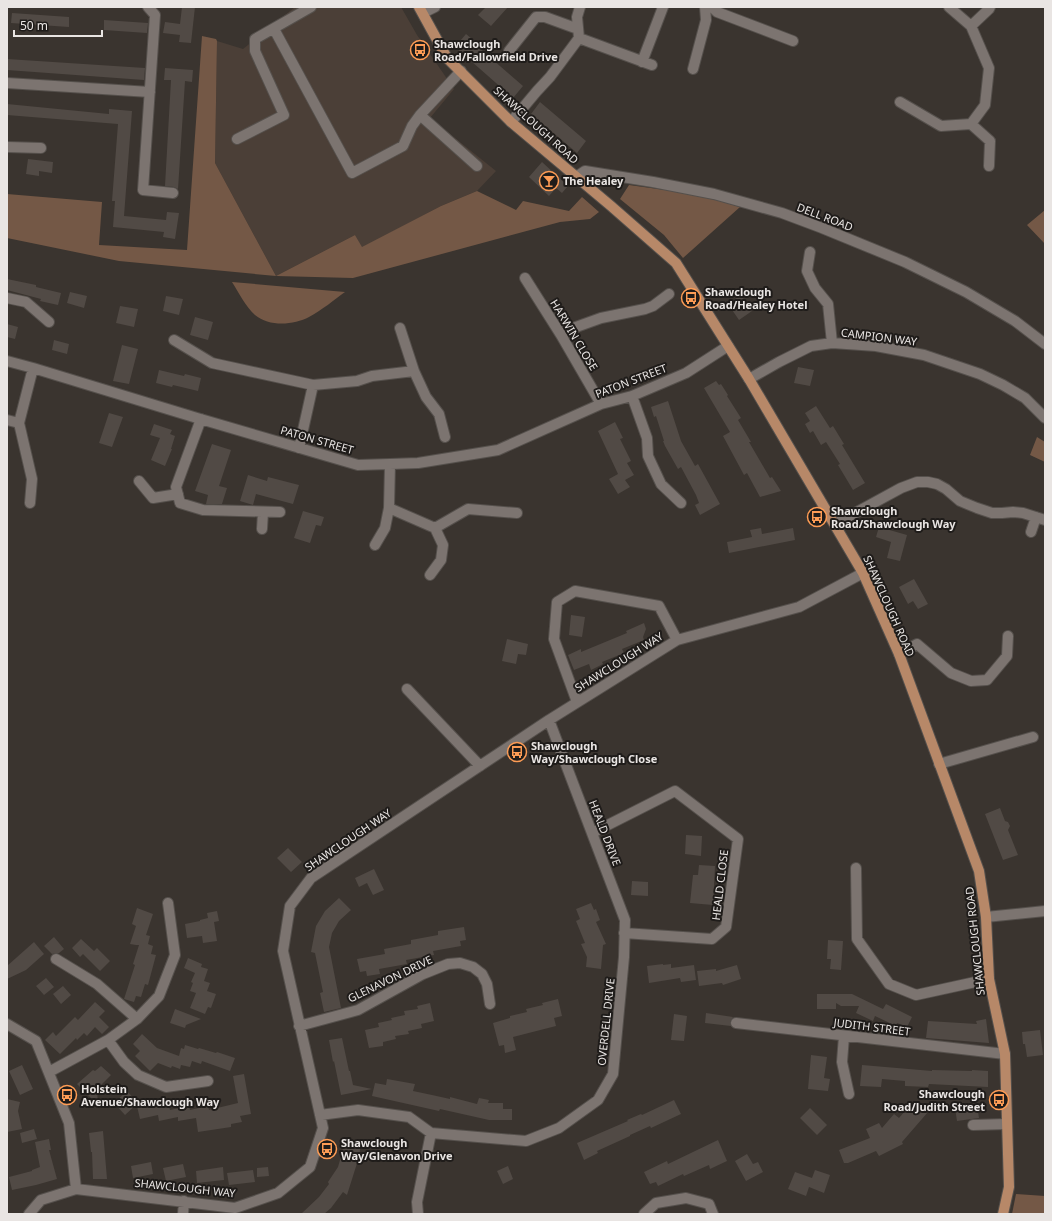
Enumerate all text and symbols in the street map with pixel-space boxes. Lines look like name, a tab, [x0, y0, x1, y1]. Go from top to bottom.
scale bar	[14, 12, 102, 38]
text: 50 m	[20, 17, 48, 34]
place label: Shawclough Road/Fallowfield Drive	[434, 36, 558, 64]
bus stop icon: Shawclough Road/Fallowfield Drive	[409, 39, 431, 61]
street label: SHAWCLOUGH ROAD	[491, 82, 582, 167]
bar icon: The Healey	[538, 170, 560, 192]
place label: The Healey	[563, 173, 624, 188]
street label: DELL ROAD	[795, 199, 855, 234]
place label: Shawclough Road/Healey Hotel	[705, 284, 807, 312]
bus stop icon: Shawclough Road/Healey Hotel	[680, 287, 702, 309]
street label: HARWIN CLOSE	[547, 296, 602, 373]
street label: CAMPION WAY	[840, 324, 919, 349]
street label: PATON STREET	[593, 360, 669, 401]
street label: PATON STREET	[279, 422, 355, 457]
place label: Shawclough Road/Shawclough Way	[831, 503, 956, 531]
bus stop icon: Shawclough Road/Shawclough Way	[806, 506, 828, 528]
street label: SHAWCLOUGH ROAD	[860, 553, 919, 659]
street label: SHAWCLOUGH WAY	[572, 628, 666, 695]
place label: Shawclough Way/Shawclough Close	[531, 738, 658, 766]
bus stop icon: Shawclough Way/Shawclough Close	[506, 741, 528, 763]
street label: HEALD DRIVE	[586, 798, 625, 868]
street label: SHAWCLOUGH WAY	[301, 805, 395, 874]
street label: HEALD CLOSE	[708, 849, 731, 921]
street label: SHAWCLOUGH ROAD	[961, 886, 988, 996]
street label: GLENAVON DRIVE	[345, 952, 435, 1006]
street label: OVERDELL DRIVE	[593, 977, 618, 1066]
street label: JUDITH STREET	[832, 1014, 911, 1039]
place label: Holstein Avenue/Shawclough Way	[81, 1081, 220, 1109]
bus stop icon: Holstein Avenue/Shawclough Way	[56, 1084, 78, 1106]
place label: Shawclough Road/Judith Street	[884, 1086, 985, 1114]
bus stop icon: Shawclough Road/Judith Street	[988, 1089, 1010, 1111]
place label: Shawclough Way/Glenavon Drive	[341, 1135, 453, 1163]
bus stop icon: Shawclough Way/Glenavon Drive	[316, 1138, 338, 1160]
street label: SHAWCLOUGH WAY	[134, 1175, 237, 1200]

